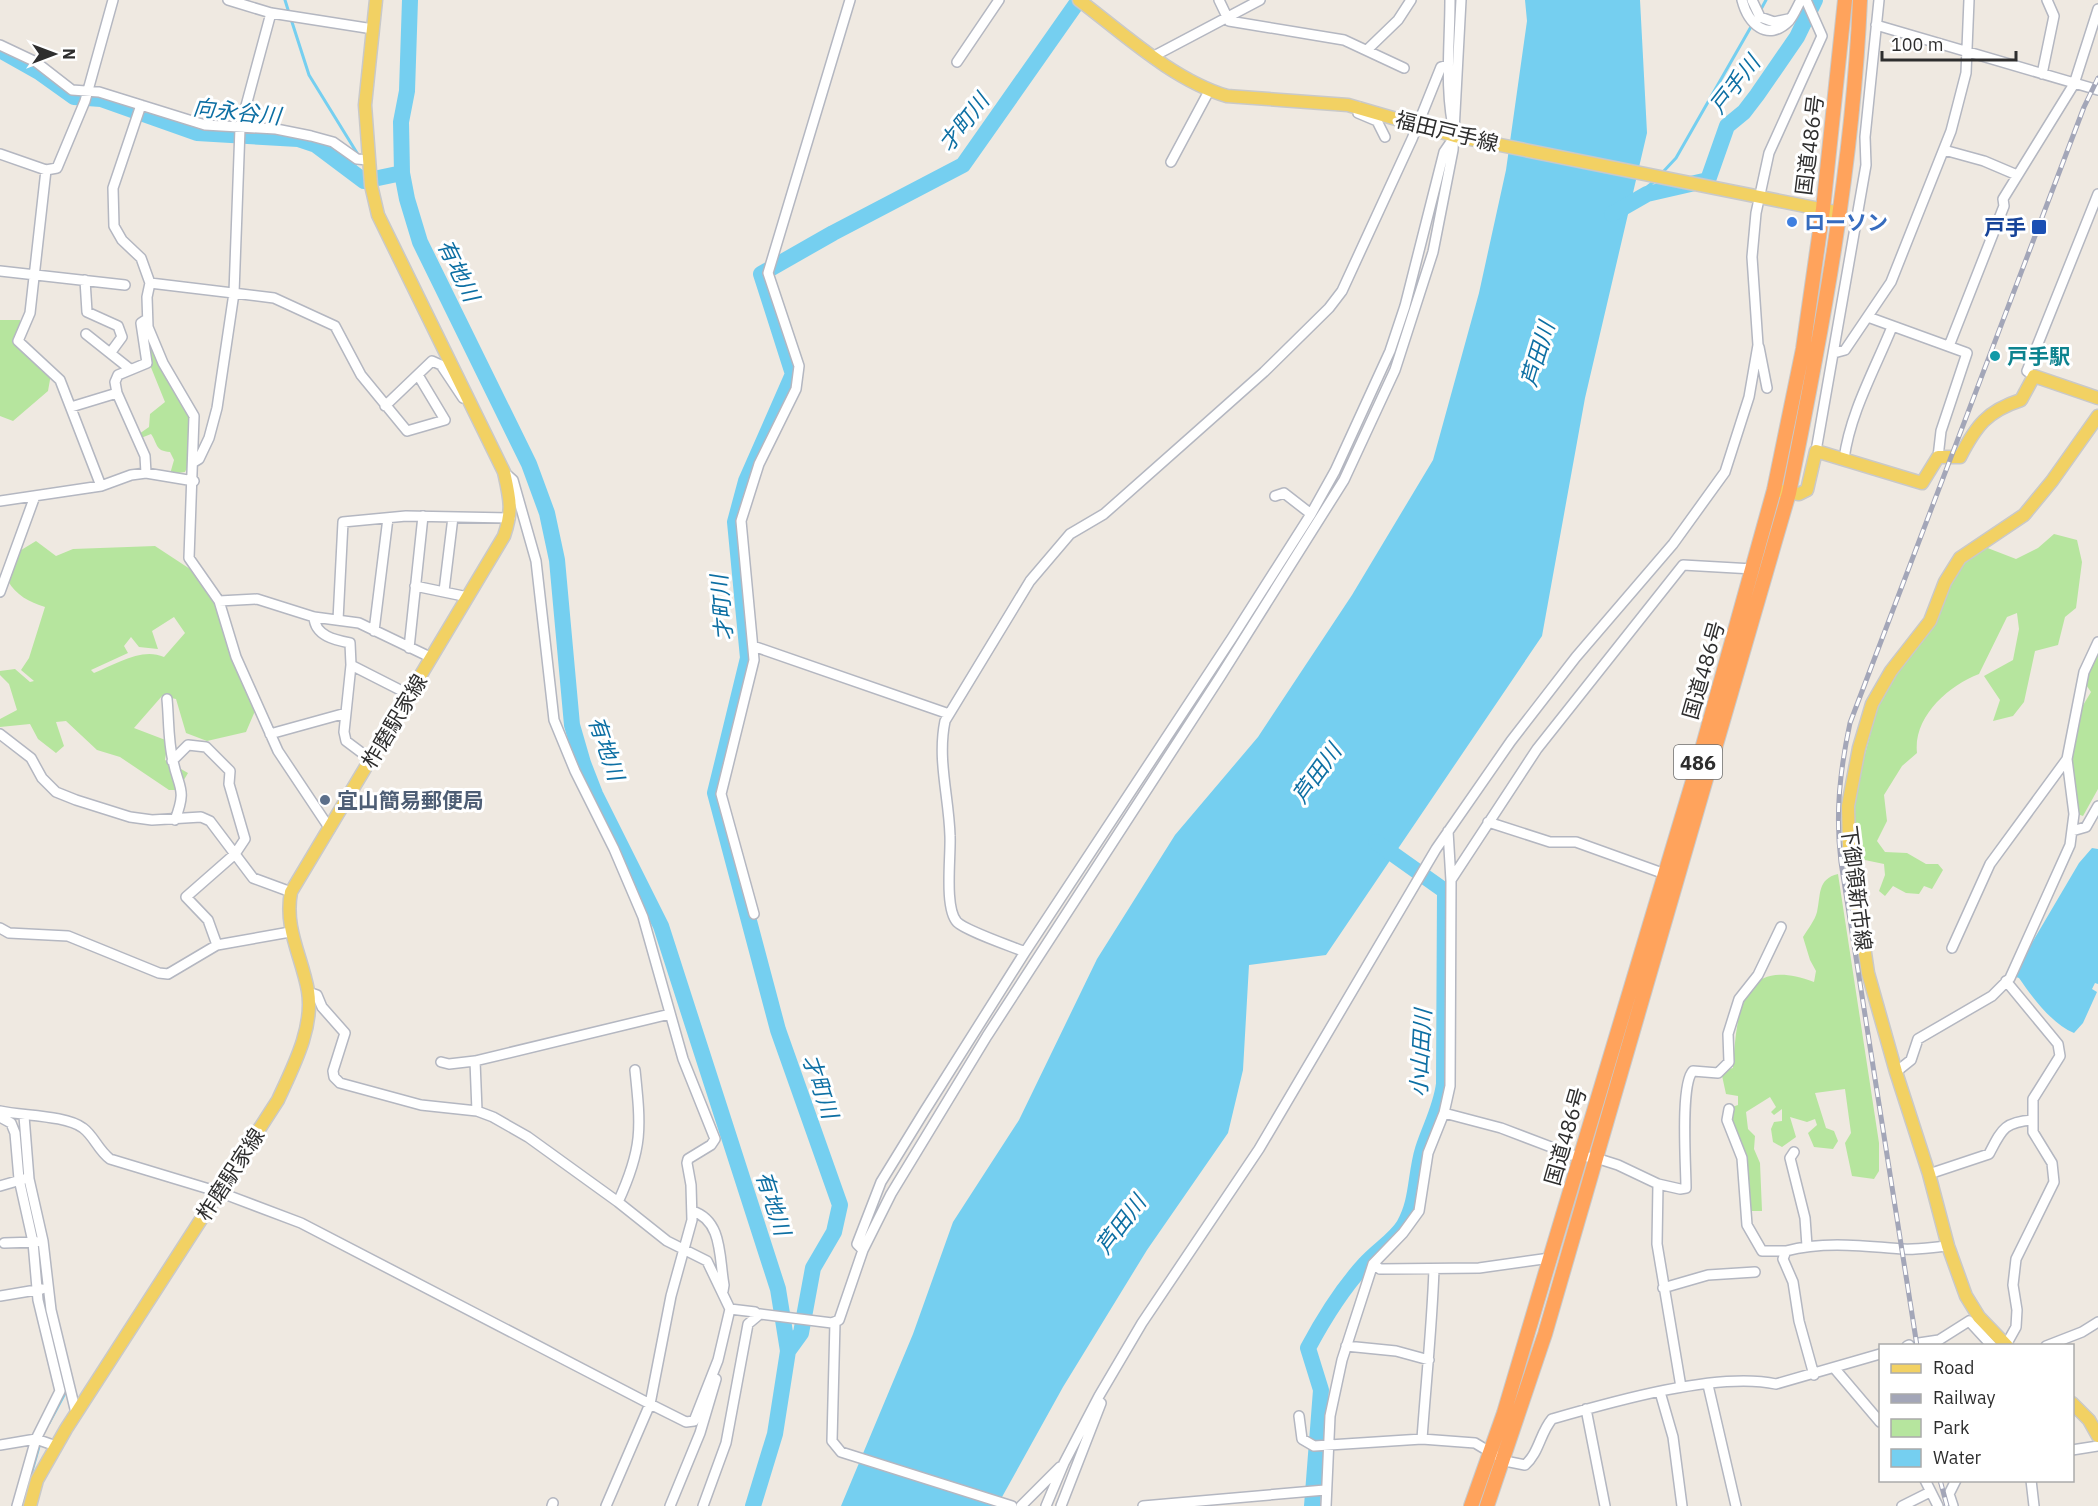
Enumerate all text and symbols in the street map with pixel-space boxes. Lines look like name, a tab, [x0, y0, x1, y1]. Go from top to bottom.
north arrow	[24, 24, 84, 84]
scale bar	[1882, 24, 2016, 62]
text: 100 m	[1891, 33, 1943, 56]
water label: 戸手川	[1702, 47, 1767, 119]
text: N	[59, 48, 79, 60]
water label: 才町川	[931, 85, 996, 157]
water label: 向永谷川	[192, 92, 284, 130]
street label: 国道486号	[1789, 93, 1829, 197]
street label: 福田戸手線	[1393, 105, 1501, 157]
place label: ローソン	[1804, 208, 1888, 236]
place label: 戸手	[1984, 213, 2026, 241]
marker: ローソン	[1785, 215, 1799, 229]
marker: 戸手	[2030, 218, 2048, 236]
water label: 有地川	[431, 234, 487, 308]
water label: 芦田川	[1513, 316, 1561, 390]
place label: 戸手駅	[2007, 342, 2070, 370]
marker: 戸手駅	[1988, 349, 2002, 363]
water label: 才町川	[704, 572, 738, 642]
street label: 国道486号	[1676, 618, 1730, 722]
street label: 柞磨駅家線	[355, 669, 433, 773]
water label: 有地川	[583, 712, 632, 786]
water label: 芦田川	[1285, 736, 1348, 808]
road number: 486	[1674, 745, 1722, 779]
place label: 宜山簡易郵便局	[337, 786, 484, 814]
marker: 宜山簡易郵便局	[318, 793, 332, 807]
street label: 下御領新市線	[1835, 824, 1879, 952]
water label: 小山田川	[1403, 1006, 1437, 1098]
water label: 才町川	[797, 1050, 846, 1124]
street label: 国道486号	[1538, 1084, 1592, 1188]
street label: 柞磨駅家線	[190, 1122, 270, 1226]
water label: 有地川	[750, 1167, 799, 1241]
water label: 芦田川	[1089, 1187, 1153, 1259]
legend	[1879, 1344, 2074, 1482]
text: Road	[1933, 1356, 1974, 1379]
text: Railway	[1933, 1386, 1995, 1409]
text: Park	[1933, 1416, 1970, 1439]
text: Water	[1933, 1446, 1982, 1469]

